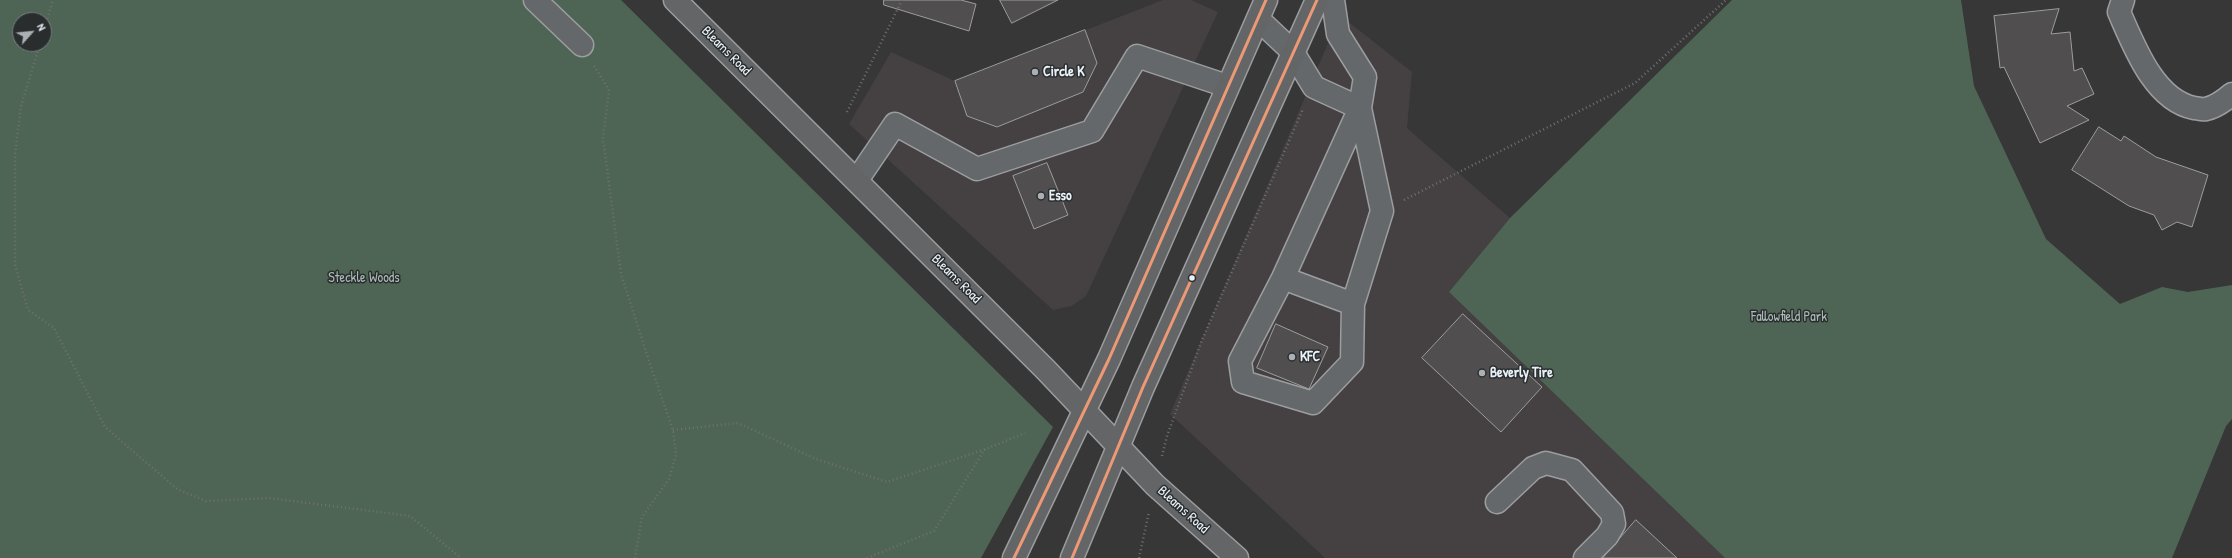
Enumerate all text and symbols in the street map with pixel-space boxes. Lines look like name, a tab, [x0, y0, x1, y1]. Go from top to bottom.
north arrow	[12, 12, 52, 52]
text: N	[34, 21, 49, 33]
street label: Bleams Road	[698, 23, 754, 79]
place label: Circle K	[1043, 64, 1084, 80]
marker: Circle K	[1030, 67, 1040, 77]
place label: Esso	[1049, 188, 1072, 204]
marker: Esso	[1036, 191, 1046, 201]
street label: Bleams Road	[928, 251, 984, 307]
park label: Steckle Woods	[328, 270, 400, 286]
unlabelled marker	[1187, 273, 1197, 283]
park label: Fallowfield Park	[1751, 309, 1827, 325]
place label: KFC	[1300, 349, 1320, 365]
marker: KFC	[1287, 352, 1297, 362]
place label: Beverly Tire	[1490, 365, 1553, 381]
marker: Beverly Tire	[1477, 368, 1487, 378]
street label: Bleams Road	[1154, 483, 1212, 537]

